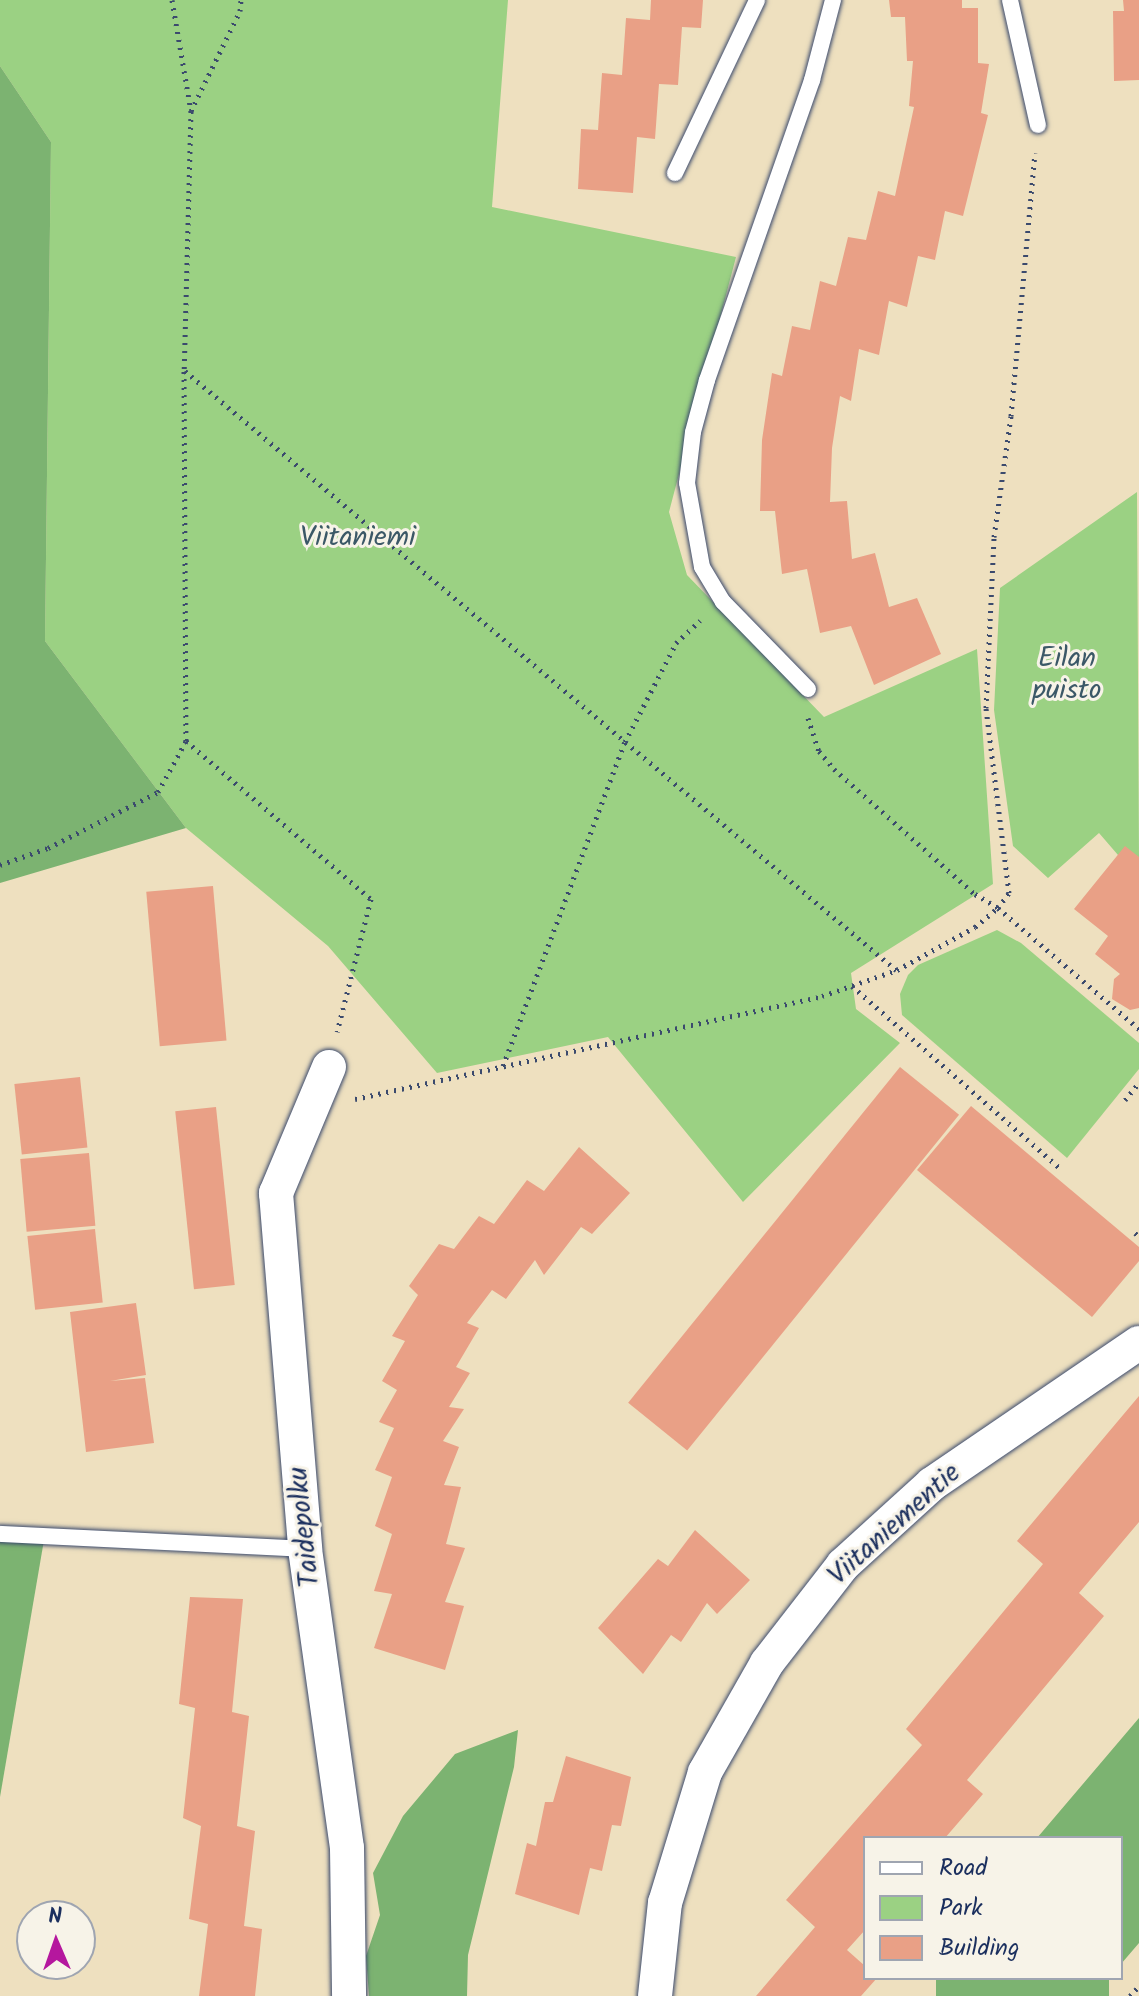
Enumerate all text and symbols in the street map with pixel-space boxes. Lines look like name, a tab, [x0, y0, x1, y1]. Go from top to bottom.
park label: Viitaniemi	[300, 521, 416, 555]
park label: Eilan puisto	[1033, 642, 1101, 708]
street label: Viitaniementie	[822, 1457, 968, 1593]
street label: Taidepolku	[282, 1465, 328, 1589]
legend	[863, 1836, 1123, 1980]
text: Road	[939, 1849, 987, 1888]
text: Park	[939, 1889, 983, 1928]
north arrow	[16, 1900, 96, 1980]
text: N	[48, 1900, 63, 1935]
text: Building	[939, 1929, 1019, 1968]

